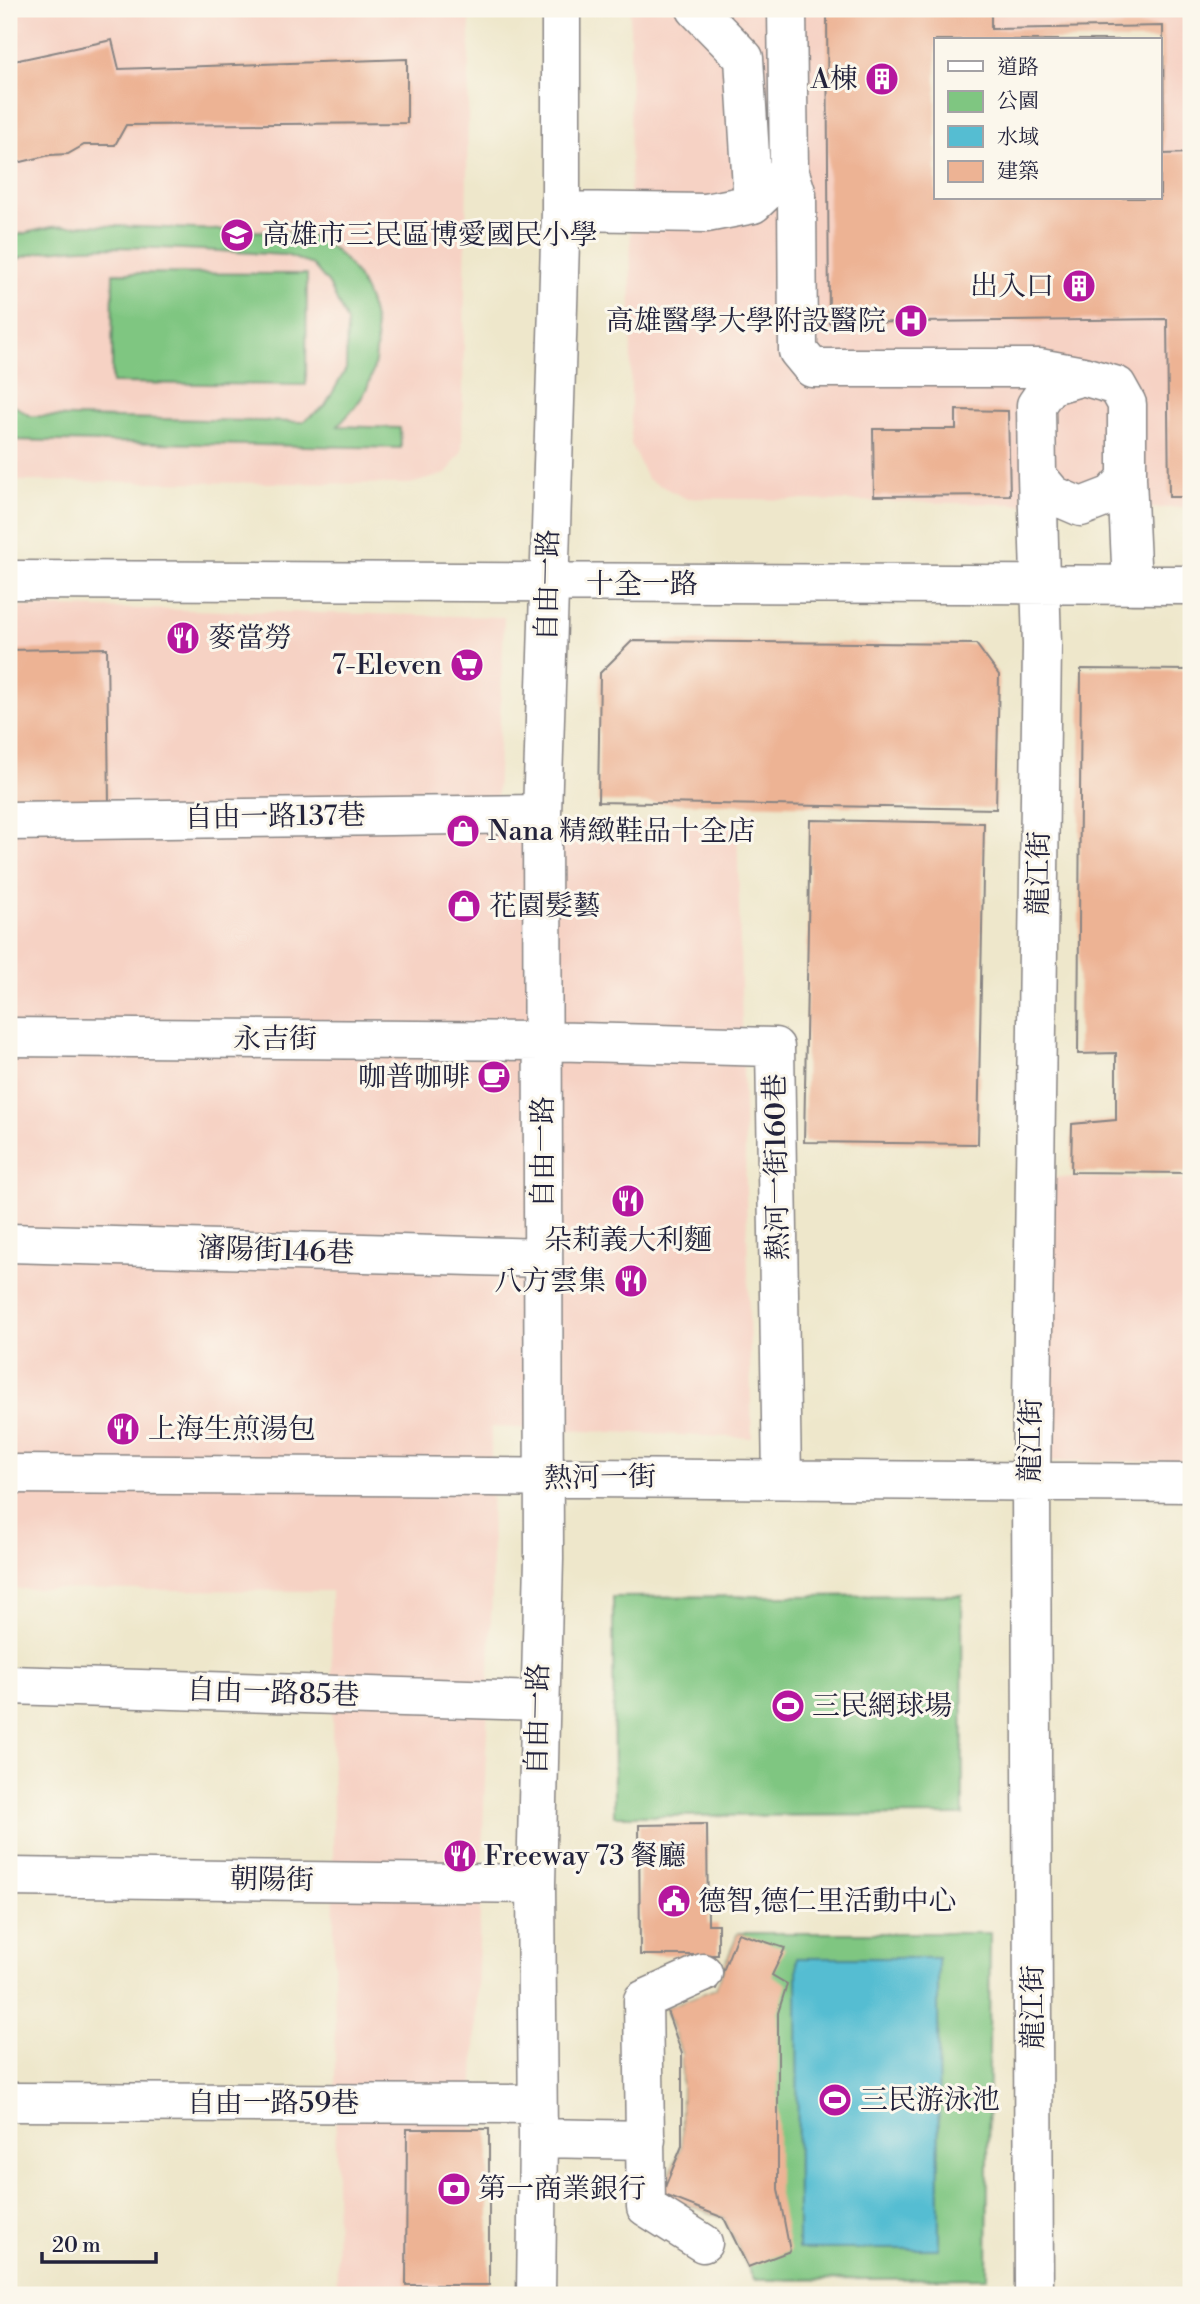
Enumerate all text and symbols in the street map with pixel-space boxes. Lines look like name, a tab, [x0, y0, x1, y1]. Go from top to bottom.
legend	[934, 38, 1162, 200]
text: 道路	[997, 55, 1039, 81]
building icon: A棟	[863, 60, 901, 98]
place label: A棟	[810, 62, 858, 97]
text: 公園	[997, 89, 1039, 115]
text: 水域	[997, 125, 1039, 151]
text: 建築	[997, 159, 1039, 185]
school or university icon: 高雄市三民區博愛國民小學	[218, 216, 256, 254]
place label: 高雄市三民區博愛國民小學	[262, 218, 598, 253]
building icon: 出入口	[1060, 267, 1098, 305]
place label: 出入口	[970, 269, 1054, 304]
hospital icon: 高雄醫學大學附設醫院	[892, 302, 930, 340]
place label: 高雄醫學大學附設醫院	[606, 304, 886, 339]
street label: 自由一路	[530, 529, 566, 641]
street label: 十全一路	[586, 567, 698, 602]
restaurant icon: 麥當勞	[164, 619, 202, 657]
place label: 麥當勞	[208, 621, 292, 656]
supermarket icon: 7-Eleven	[448, 646, 486, 684]
place label: 7-Eleven	[332, 648, 442, 683]
street label: 自由一路137巷	[184, 798, 366, 836]
shop icon: Nana 精緻鞋品十全店	[444, 812, 482, 850]
place label: Nana 精緻鞋品十全店	[488, 814, 755, 849]
street label: 龍江街	[1021, 831, 1057, 915]
shop icon: 花園髮藝	[445, 887, 483, 925]
place label: 花園髮藝	[489, 889, 601, 924]
street label: 永吉街	[233, 1022, 317, 1057]
cafe icon: 咖普咖啡	[475, 1058, 513, 1096]
place label: 咖普咖啡	[358, 1060, 470, 1095]
street label: 熱河一街160巷	[758, 1073, 796, 1261]
street label: 自由一路	[526, 1096, 561, 1208]
restaurant icon: 朵莉義大利麵	[609, 1182, 647, 1220]
place label: 朵莉義大利麵	[544, 1223, 712, 1258]
street label: 瀋陽街146巷	[197, 1231, 355, 1271]
restaurant icon: 八方雲集	[612, 1262, 650, 1300]
place label: 八方雲集	[494, 1264, 606, 1299]
street label: 龍江街	[1013, 1398, 1049, 1482]
restaurant icon: 上海生煎湯包	[104, 1410, 142, 1448]
place label: 上海生煎湯包	[148, 1412, 316, 1447]
street label: 熱河一街	[544, 1460, 656, 1496]
street label: 自由一路	[520, 1663, 556, 1775]
street label: 自由一路85巷	[186, 1672, 360, 1714]
sports icon: 三民網球場	[769, 1687, 807, 1725]
place label: 三民網球場	[812, 1689, 952, 1724]
restaurant icon: Freeway 73 餐廳	[441, 1837, 479, 1875]
place label: Freeway 73 餐廳	[484, 1839, 686, 1874]
street label: 朝陽街	[230, 1862, 314, 1898]
public building icon: 德智,德仁里活動中心	[655, 1882, 693, 1920]
place label: 德智,德仁里活動中心	[698, 1884, 957, 1919]
street label: 龍江街	[1016, 1965, 1051, 2049]
sports icon: 三民游泳池	[816, 2081, 854, 2119]
place label: 三民游泳池	[860, 2083, 1000, 2118]
street label: 自由一路59巷	[187, 2086, 359, 2121]
bank icon: 第一商業銀行	[435, 2170, 473, 2208]
place label: 第一商業銀行	[478, 2172, 646, 2207]
scale bar	[42, 2220, 156, 2264]
text: 20 m	[52, 2233, 101, 2259]

